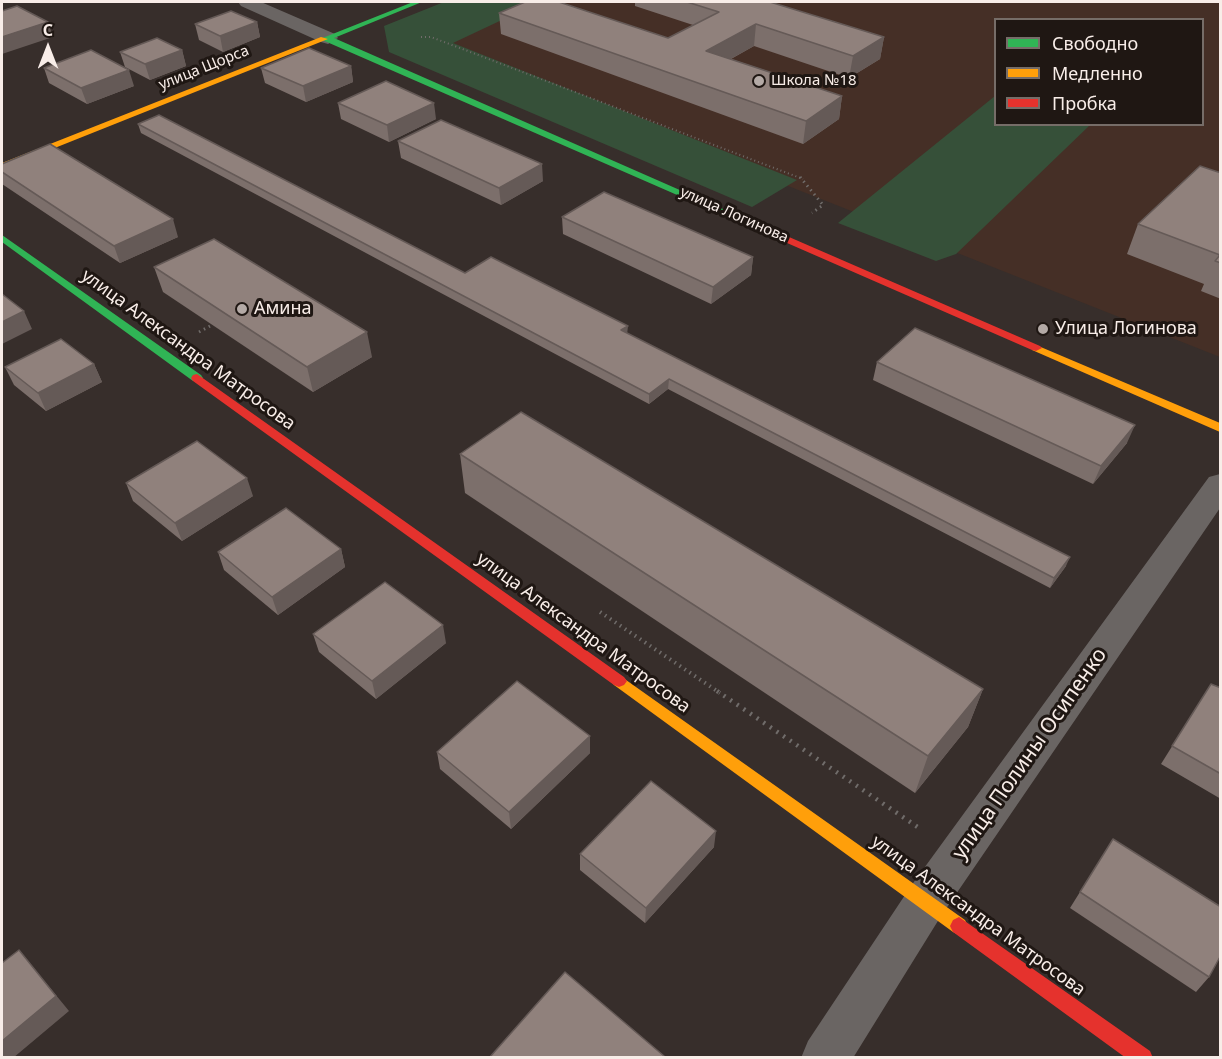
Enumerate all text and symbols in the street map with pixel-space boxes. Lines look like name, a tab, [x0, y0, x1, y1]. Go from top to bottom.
north arrow	[18, 18, 78, 78]
legend	[994, 18, 1204, 126]
text: С	[43, 19, 53, 41]
text: Свободно	[1052, 31, 1138, 55]
street label: улица Щорса	[156, 42, 252, 94]
text: Медленно	[1052, 61, 1143, 85]
place label: Школа №18	[771, 72, 857, 90]
marker: Школа №18	[752, 74, 766, 88]
text: Пробка	[1052, 91, 1117, 115]
street label: улица Логинова	[677, 183, 791, 247]
street label: улица Александра Матросова	[77, 265, 299, 435]
place label: Амина	[254, 298, 312, 320]
marker: Амина	[235, 302, 249, 316]
place label: Улица Логинова	[1055, 318, 1197, 340]
marker: Улица Логинова	[1036, 322, 1050, 336]
street label: улица Александра Матросова	[472, 548, 694, 718]
street label: улица Полины Осипенко	[947, 643, 1113, 865]
street label: улица Александра Матросова	[867, 831, 1089, 1001]

